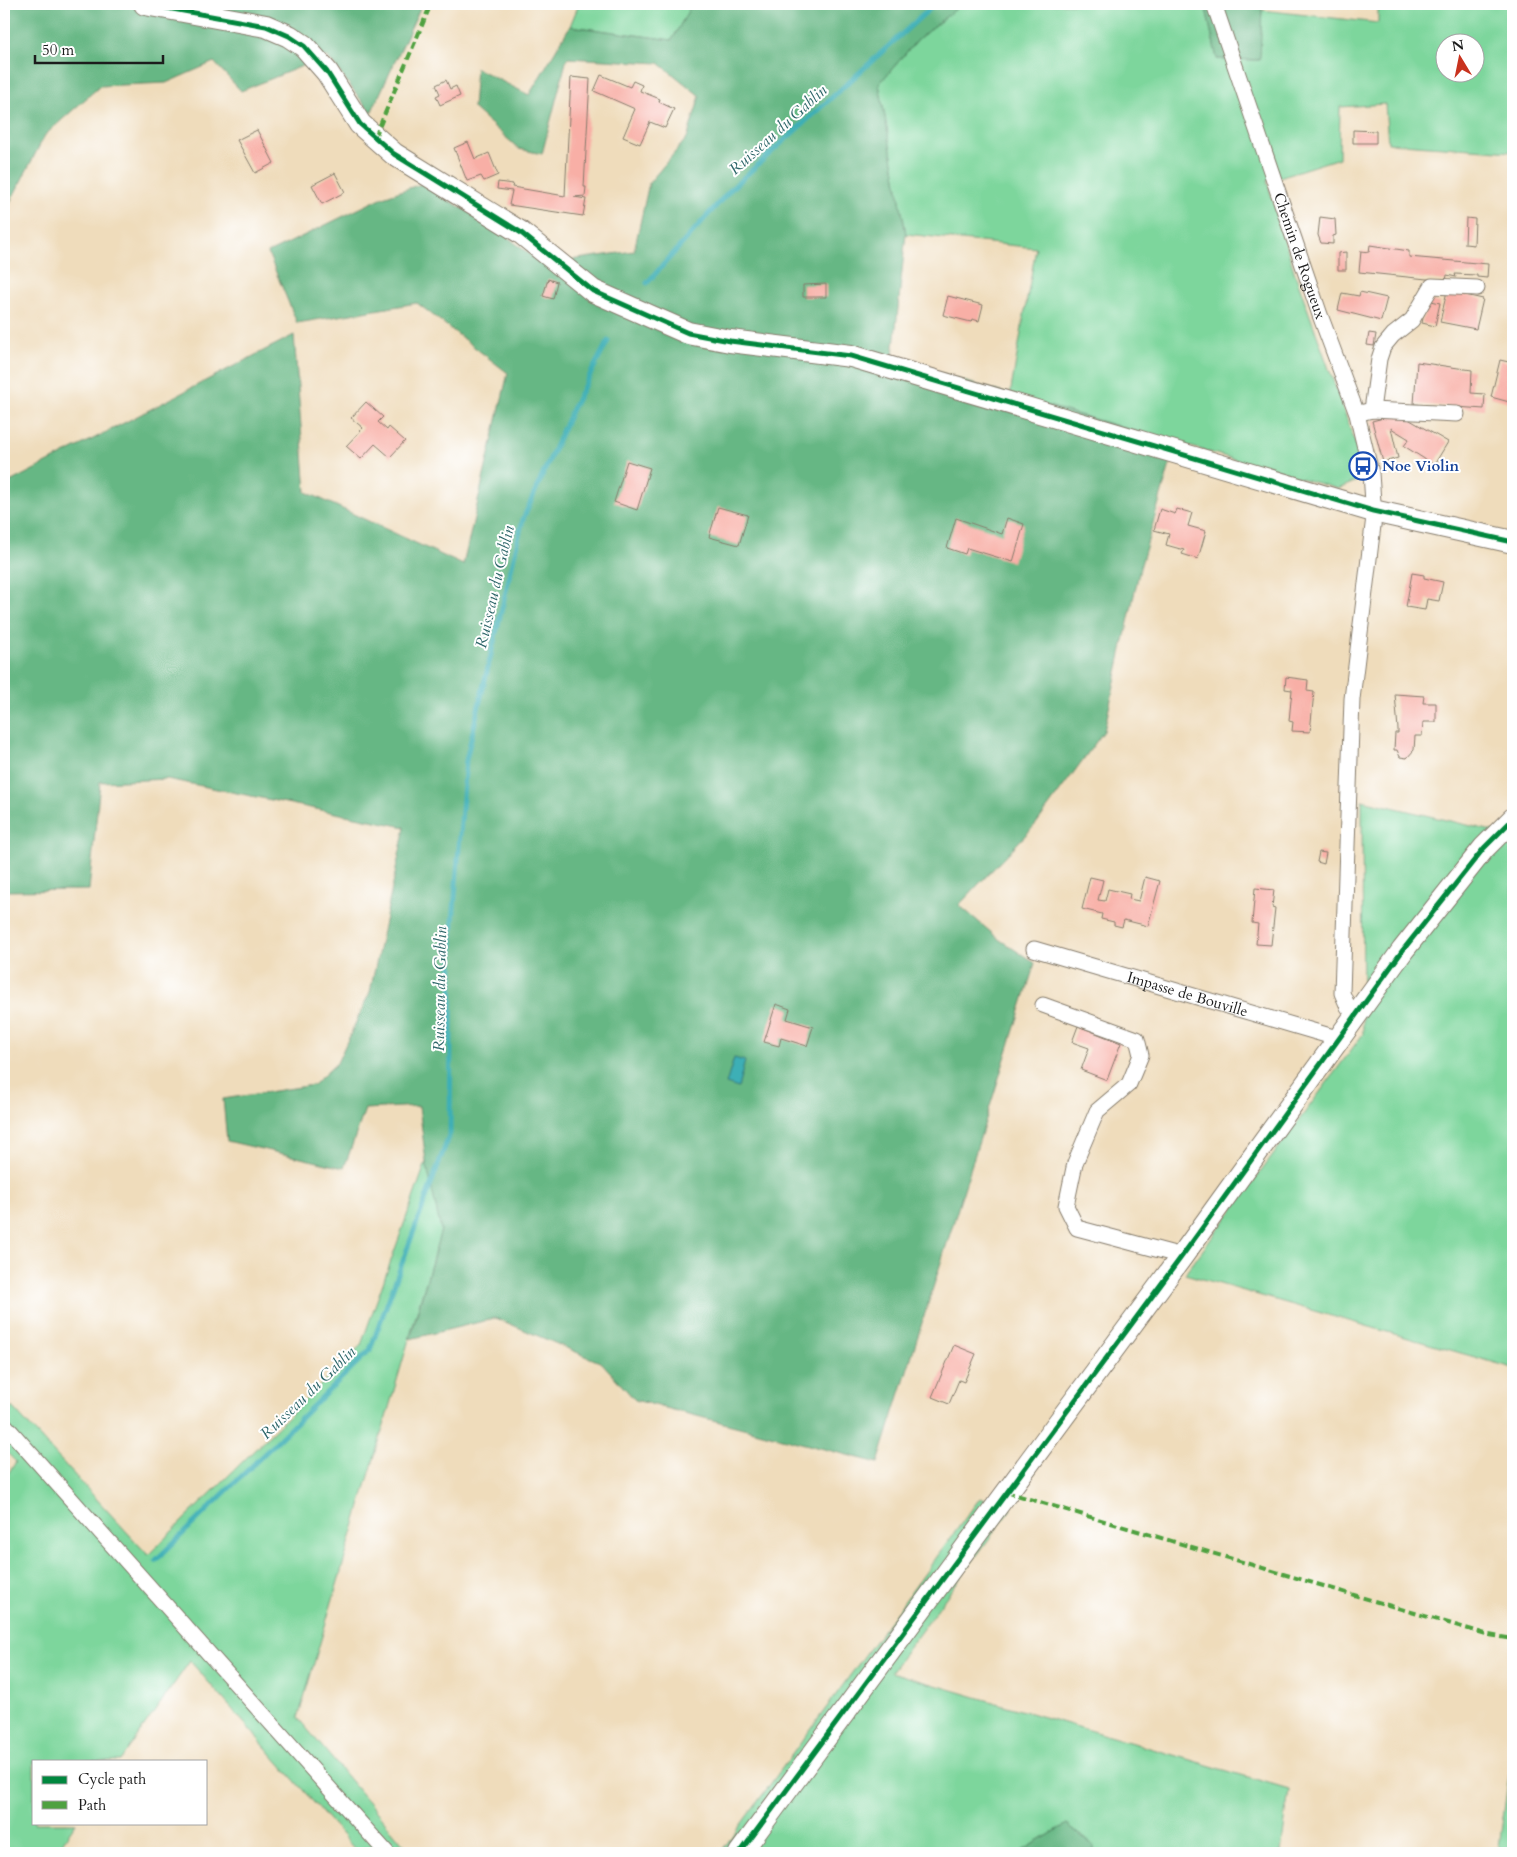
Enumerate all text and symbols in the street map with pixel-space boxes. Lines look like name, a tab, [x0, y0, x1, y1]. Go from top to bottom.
scale bar	[35, 32, 162, 64]
north arrow	[1434, 32, 1484, 82]
text: N	[1450, 35, 1465, 56]
text: 50 m	[42, 40, 74, 60]
water label: Ruisseau du Gablin	[724, 80, 832, 180]
street label: Chemin de Rogueux	[1269, 190, 1331, 322]
bus stop icon: Noe Violin	[1348, 451, 1378, 481]
place label: Noe Violin	[1382, 456, 1459, 476]
water label: Ruisseau du Gablin	[470, 523, 520, 650]
water label: Ruisseau du Gablin	[428, 926, 452, 1052]
street label: Impasse de Bouville	[1125, 967, 1250, 1021]
water label: Ruisseau du Gablin	[255, 1342, 361, 1444]
legend	[32, 1760, 208, 1824]
text: Cycle path	[78, 1769, 147, 1789]
text: Path	[78, 1795, 107, 1815]

